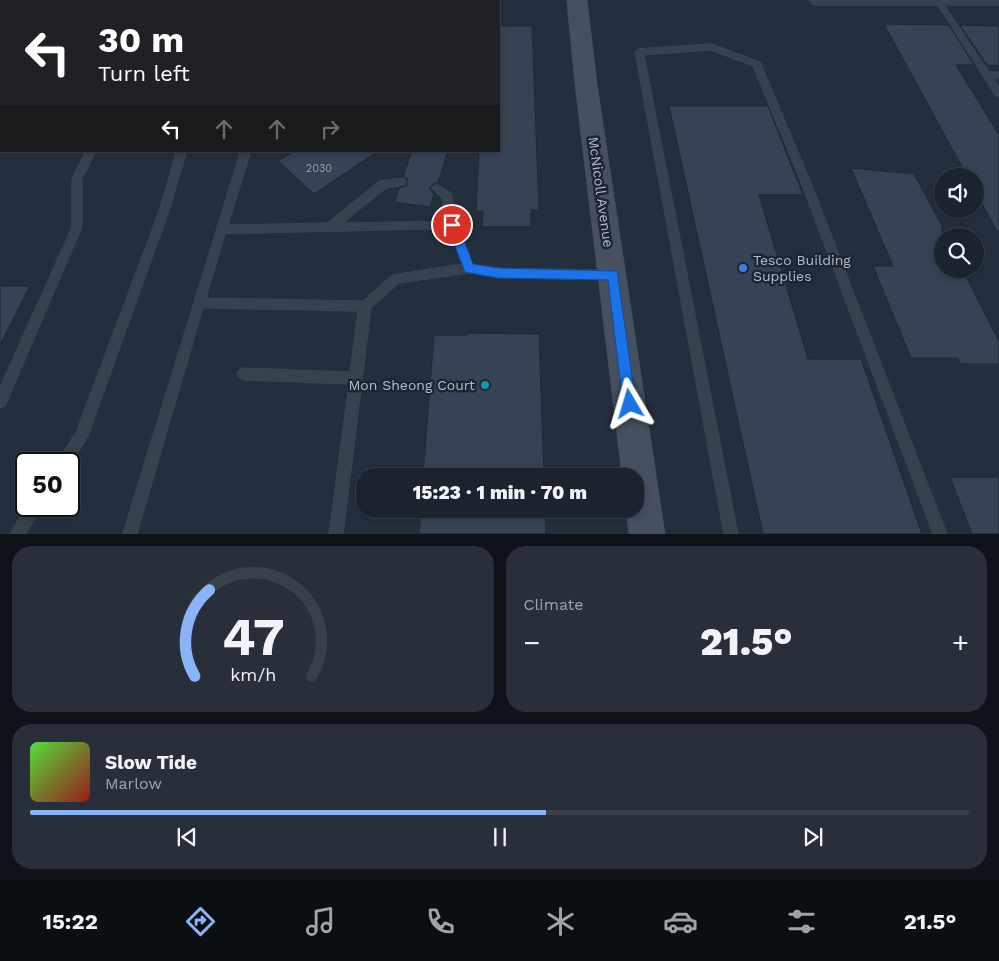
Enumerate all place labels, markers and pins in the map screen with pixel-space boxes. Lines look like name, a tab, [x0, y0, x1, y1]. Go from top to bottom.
pin	[431, 204, 473, 246]
place label: Tesco Building Supplies	[753, 252, 851, 284]
marker: Tesco Building Supplies	[737, 262, 749, 274]
place label: Mon Sheong Court	[349, 377, 475, 393]
marker: Mon Sheong Court	[479, 379, 491, 391]

